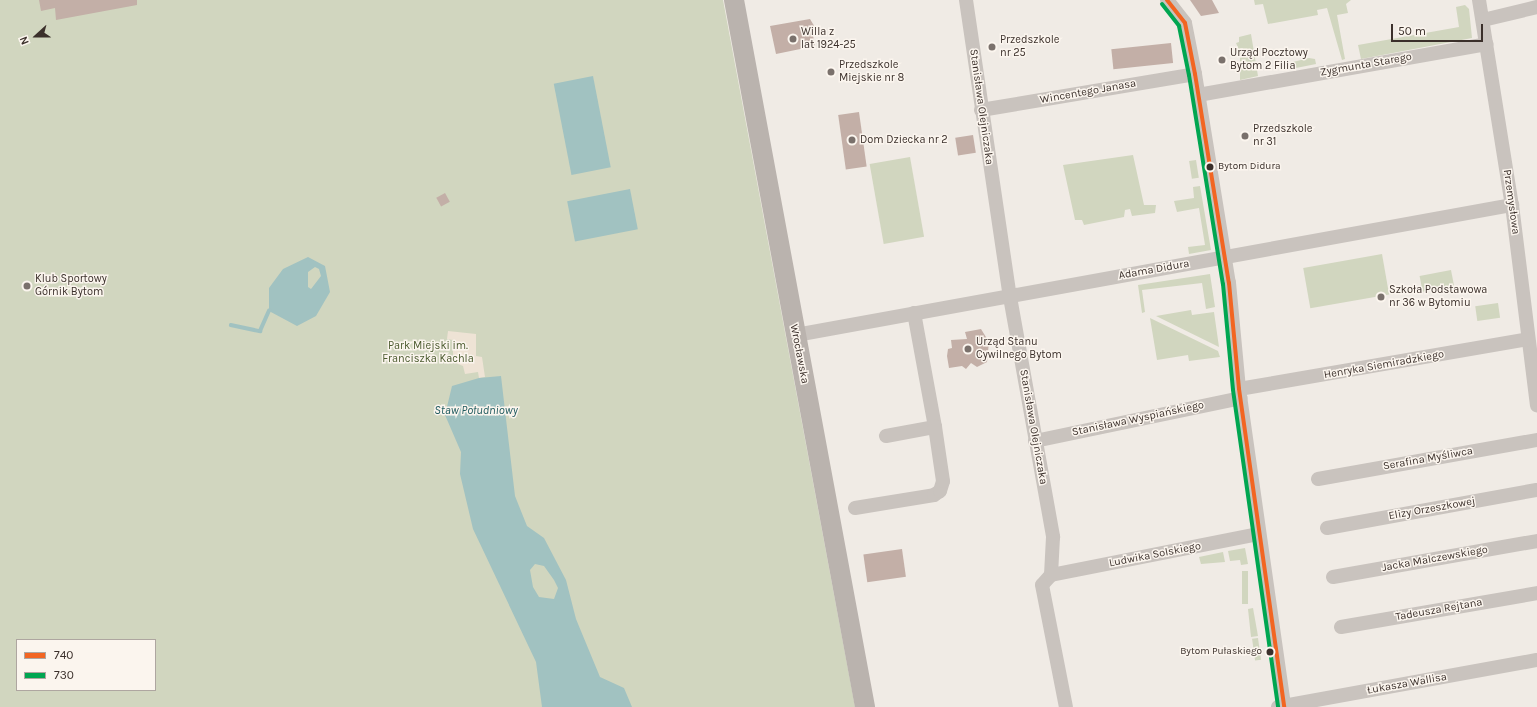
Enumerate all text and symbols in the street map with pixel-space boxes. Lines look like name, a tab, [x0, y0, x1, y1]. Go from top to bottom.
north arrow	[16, 16, 56, 56]
scale bar	[1393, 16, 1485, 42]
text: 50 m	[1398, 24, 1426, 38]
place label: Willa z lat 1924-25	[801, 26, 856, 52]
text: N	[17, 34, 32, 46]
marker: Willa z lat 1924-25	[788, 34, 798, 44]
place label: Przedszkole nr 25	[1000, 34, 1059, 60]
marker: Przedszkole nr 25	[987, 42, 997, 52]
place label: Urząd Pocztowy Bytom 2 Filia	[1230, 47, 1308, 73]
street label: Stanisława Olejniczaka	[966, 48, 996, 166]
street label: Zygmunta Starego	[1319, 50, 1413, 80]
marker: Urząd Pocztowy Bytom 2 Filia	[1217, 55, 1227, 65]
place label: Przedszkole Miejskie nr 8	[839, 59, 904, 85]
marker: Przedszkole Miejskie nr 8	[826, 67, 836, 77]
street label: Wincentego Janasa	[1039, 77, 1137, 107]
place label: Przedszkole nr 31	[1253, 123, 1312, 149]
marker: Przedszkole nr 31	[1240, 131, 1250, 141]
place label: Dom Dziecka nr 2	[860, 133, 948, 147]
marker: Dom Dziecka nr 2	[847, 135, 857, 145]
place label: Bytom Didura	[1218, 161, 1281, 173]
marker: Bytom Didura	[1205, 162, 1215, 172]
street label: Przemysłowa	[1500, 169, 1522, 235]
street label: Adama Didura	[1118, 257, 1190, 283]
place label: Klub Sportowy Górnik Bytom	[35, 273, 107, 299]
marker: Klub Sportowy Górnik Bytom	[22, 281, 32, 291]
place label: Szkoła Podstawowa nr 36 w Bytomiu	[1389, 284, 1487, 310]
marker: Szkoła Podstawowa nr 36 w Bytomiu	[1376, 292, 1386, 302]
street label: Wrocławska	[787, 323, 811, 385]
place label: Urząd Stanu Cywilnego Bytom	[976, 336, 1062, 362]
park label: Park Miejski im. Franciszka Kachla	[382, 340, 474, 366]
marker: Urząd Stanu Cywilnego Bytom	[963, 344, 973, 354]
street label: Henryka Siemiradzkiego	[1323, 348, 1445, 382]
street label: Stanisława Olejniczaka	[1016, 368, 1050, 486]
street label: Stanisława Wyspiańskiego	[1071, 399, 1205, 439]
water label: Staw Południowy	[434, 404, 518, 418]
street label: Serafina Myśliwca	[1382, 445, 1474, 473]
street label: Elizy Orzeszkowej	[1388, 495, 1476, 523]
street label: Ludwika Solskiego	[1108, 540, 1202, 570]
street label: Jacka Malczewskiego	[1381, 543, 1489, 575]
street label: Tadeusza Rejtana	[1395, 596, 1483, 624]
legend	[16, 639, 156, 691]
place label: Bytom Pułaskiego	[1180, 646, 1262, 658]
marker: Bytom Pułaskiego	[1265, 647, 1275, 657]
text: 740	[54, 648, 73, 662]
text: 730	[54, 668, 74, 682]
street label: Łukasza Wallisa	[1366, 671, 1448, 697]

